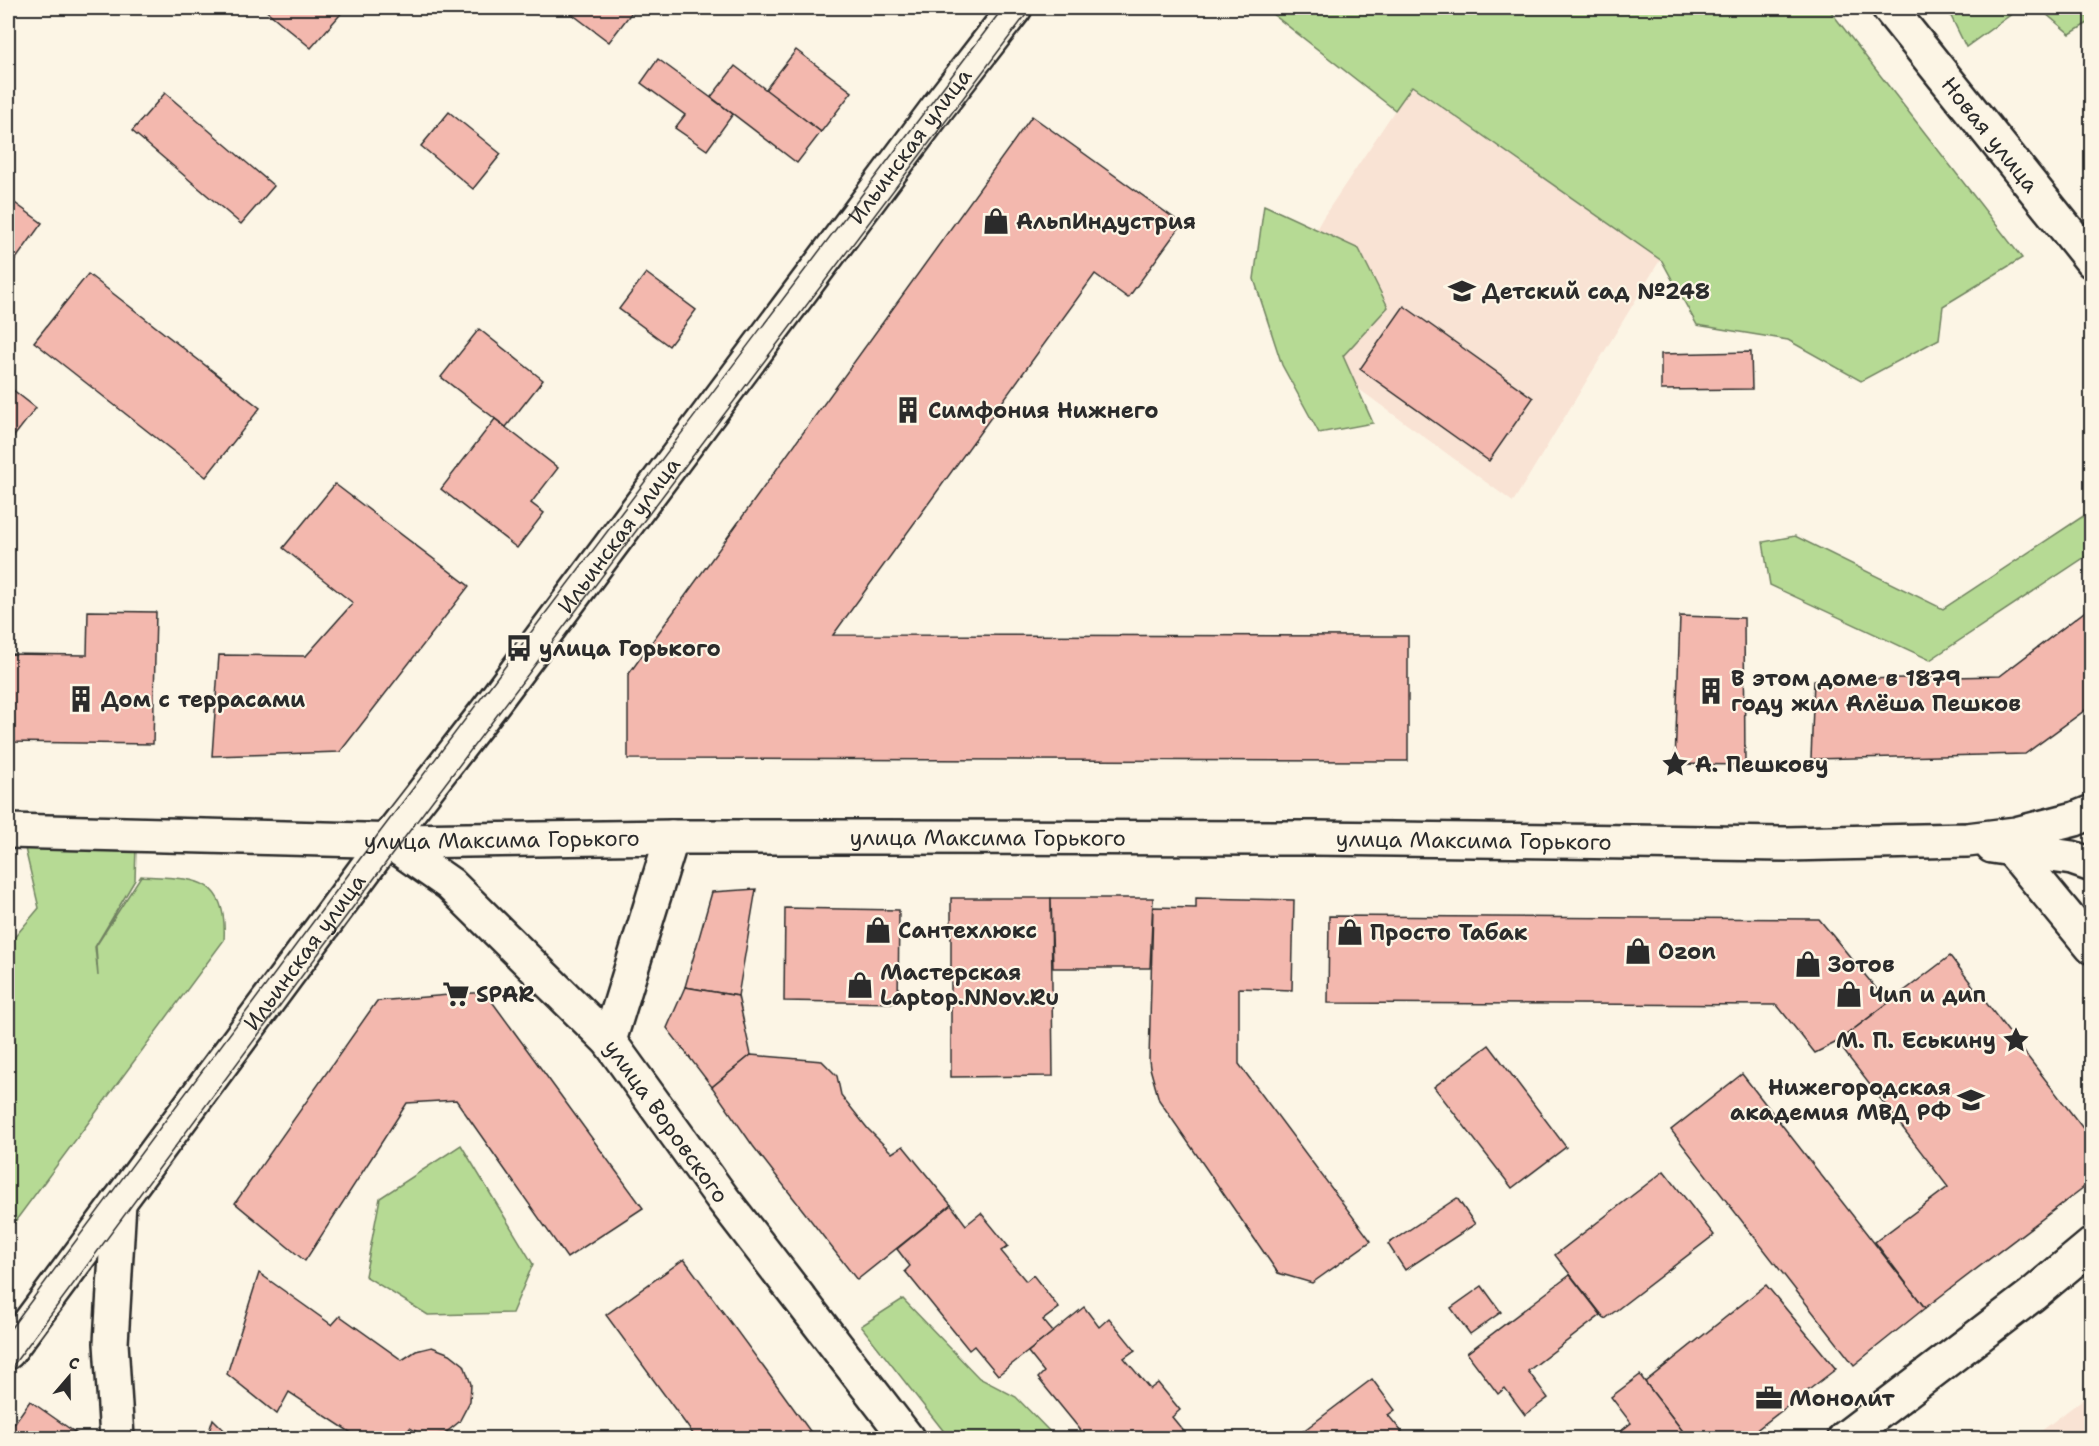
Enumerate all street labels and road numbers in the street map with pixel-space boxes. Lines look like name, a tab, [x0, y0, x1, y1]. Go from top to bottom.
street label: Ильинская улица	[842, 62, 978, 230]
street label: Новая улица	[1935, 71, 2045, 199]
street label: Ильинская улица	[551, 451, 687, 619]
street label: улица Максима Горького	[364, 823, 640, 856]
street label: улица Максима Горького	[850, 823, 1126, 853]
street label: улица Максима Горького	[1336, 824, 1612, 857]
street label: Ильинская улица	[237, 868, 372, 1036]
street label: улица Воровского	[598, 1034, 735, 1209]

